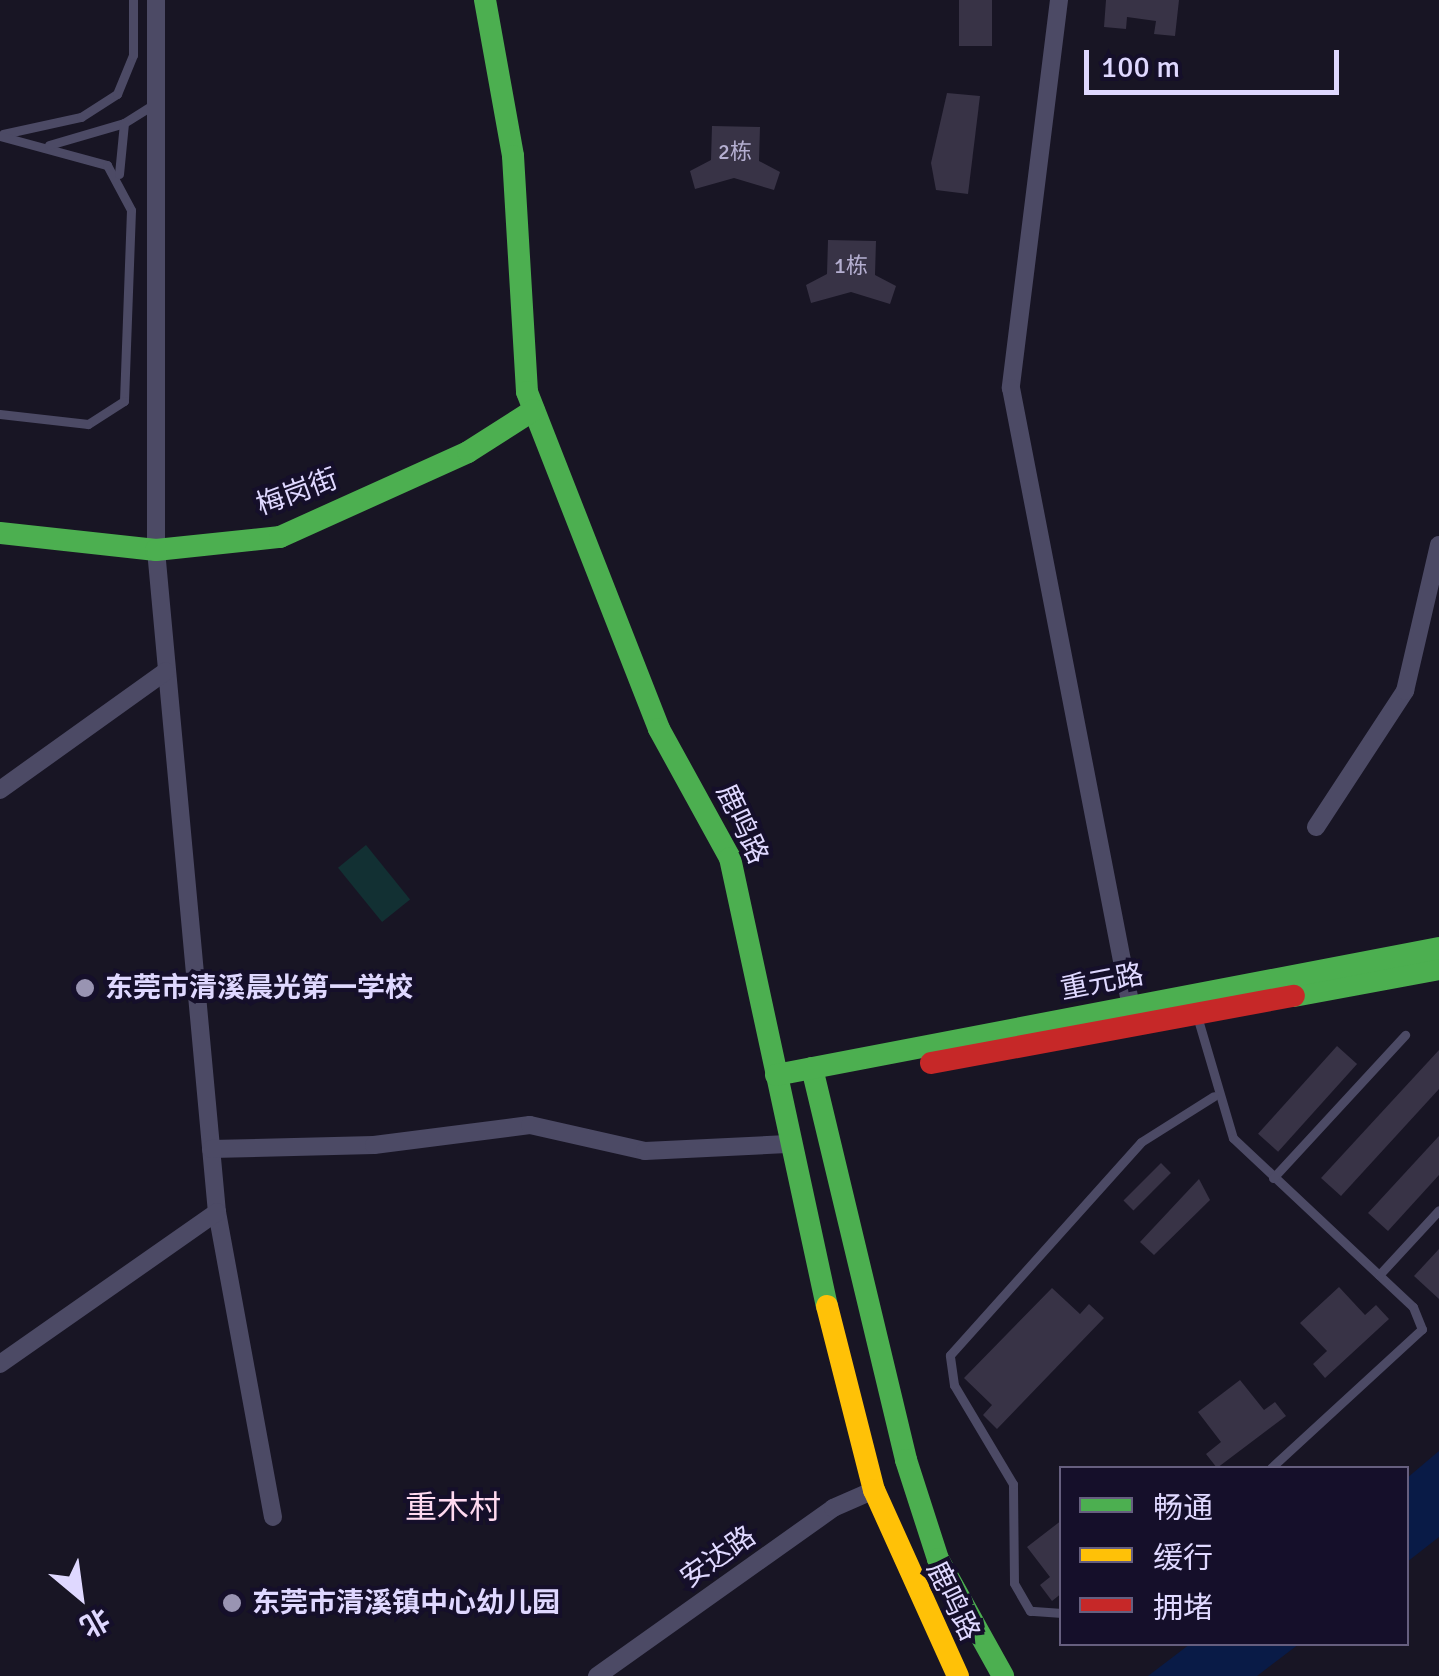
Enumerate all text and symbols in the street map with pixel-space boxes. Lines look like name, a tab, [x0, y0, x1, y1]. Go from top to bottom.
scale bar	[1089, 30, 1344, 92]
text: 100 m	[1101, 49, 1180, 86]
house number: 2栋	[718, 139, 752, 165]
house number: 1栋	[834, 253, 868, 279]
street label: 梅岗街	[252, 462, 342, 522]
street label: 鹿鸣路	[709, 779, 775, 869]
street label: 重元路	[1058, 957, 1146, 1007]
place label: 东莞市清溪晨光第一学校	[105, 971, 413, 1005]
marker: 东莞市清溪晨光第一学校	[74, 977, 96, 999]
legend	[1059, 1466, 1409, 1646]
district label: 重木村	[405, 1489, 501, 1527]
text: 畅通	[1153, 1490, 1213, 1527]
street label: 安达路	[674, 1519, 762, 1595]
text: 缓行	[1153, 1540, 1213, 1577]
north arrow	[30, 1546, 130, 1646]
street label: 鹿鸣路	[919, 1556, 987, 1646]
place label: 东莞市清溪镇中心幼儿园	[252, 1586, 560, 1620]
text: 拥堵	[1153, 1590, 1213, 1627]
marker: 东莞市清溪镇中心幼儿园	[221, 1592, 243, 1614]
text: 北	[74, 1601, 115, 1644]

